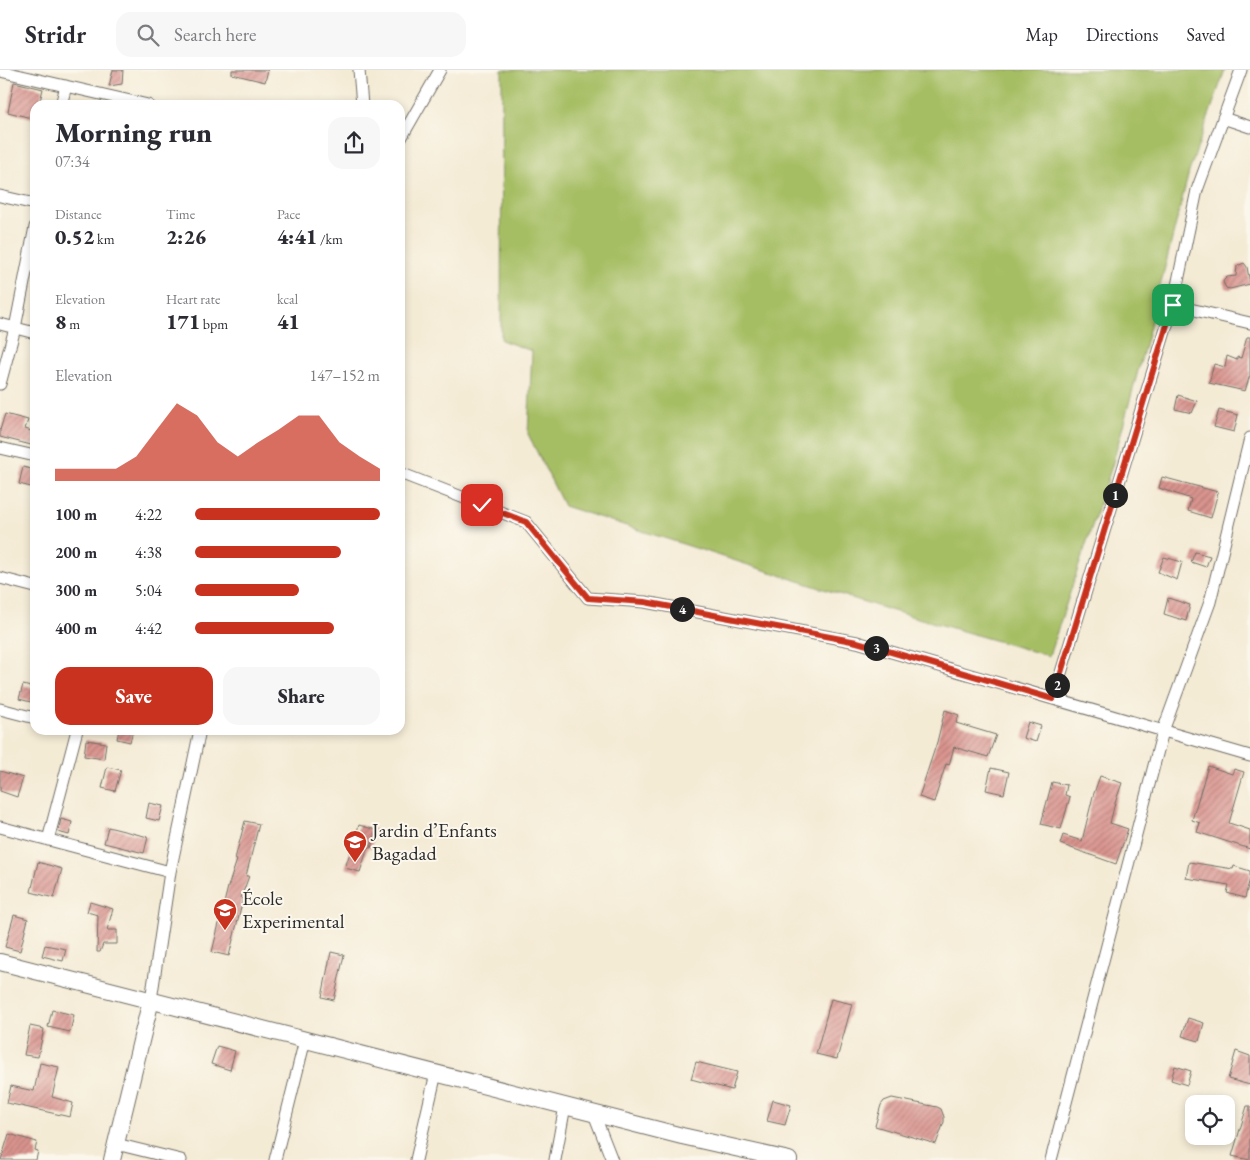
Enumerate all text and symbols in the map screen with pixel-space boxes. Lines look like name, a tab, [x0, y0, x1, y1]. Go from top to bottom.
search box	[116, 12, 466, 57]
text: Stridr	[25, 19, 86, 50]
icon: search	[134, 21, 162, 49]
text: Search here	[174, 22, 257, 47]
text: Map	[1026, 23, 1058, 46]
text: Directions	[1086, 23, 1158, 46]
text: Saved	[1186, 23, 1225, 46]
text: Morning run	[55, 114, 212, 150]
button: share	[328, 117, 380, 169]
text: 07:34	[55, 151, 90, 172]
text: Distance	[55, 205, 102, 223]
text: Time	[166, 205, 195, 223]
text: Pace	[277, 205, 301, 223]
text: 0.52	[55, 223, 94, 250]
text: 2:26	[166, 223, 206, 250]
text: 4:41	[277, 223, 317, 250]
text: km	[94, 230, 115, 248]
text: /km	[317, 230, 343, 248]
pin	[1152, 284, 1194, 326]
text: Elevation	[55, 290, 105, 308]
text: Heart rate	[166, 290, 220, 308]
text: kcal	[277, 290, 298, 308]
icon: arrive	[1159, 291, 1187, 319]
text: 8	[55, 308, 66, 335]
text: 171	[166, 308, 200, 335]
text: 41	[277, 308, 300, 335]
text: m	[66, 315, 80, 333]
text: bpm	[200, 315, 228, 333]
text: Elevation	[55, 365, 113, 386]
text: 147–152 m	[309, 365, 380, 386]
pin: 1	[1102, 482, 1128, 508]
pin	[461, 484, 503, 526]
text: 1	[1112, 486, 1119, 504]
icon: check	[468, 491, 496, 519]
text: 100 m	[55, 504, 97, 525]
text: 4:22	[135, 504, 162, 525]
text: 200 m	[55, 542, 97, 563]
text: 4:38	[135, 542, 162, 563]
text: 300 m	[55, 580, 97, 601]
text: 5:04	[135, 580, 162, 601]
pin: 4	[670, 596, 694, 622]
text: 4	[679, 600, 686, 618]
text: 400 m	[55, 618, 97, 639]
text: 4:42	[135, 618, 162, 639]
pin: 3	[864, 636, 888, 660]
text: 3	[873, 639, 880, 657]
button: Save	[55, 667, 213, 725]
button: Share	[223, 667, 380, 725]
pin: 2	[1044, 672, 1070, 698]
text: 2	[1054, 676, 1061, 694]
place label: Jardin d’Enfants Bagadad	[370, 817, 497, 866]
school or university icon: Jardin d’Enfants Bagadad	[342, 829, 368, 863]
place label: École Experimental	[242, 885, 345, 934]
school or university icon: École Experimental	[212, 897, 238, 931]
map controls	[1185, 1095, 1235, 1145]
button: locate	[1185, 1095, 1235, 1145]

